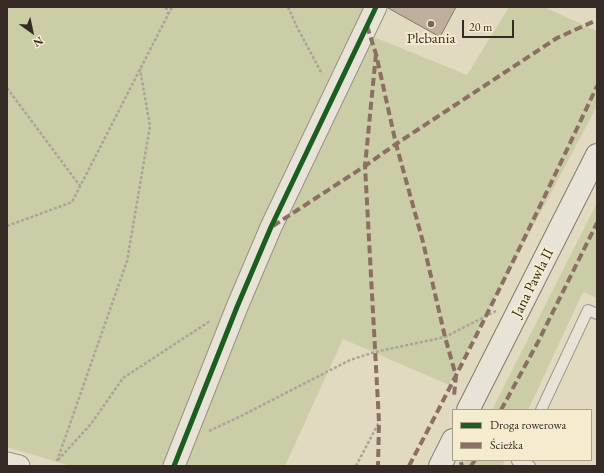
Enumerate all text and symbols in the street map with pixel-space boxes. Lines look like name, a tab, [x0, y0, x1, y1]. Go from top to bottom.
north arrow	[12, 12, 52, 52]
scale bar	[464, 12, 516, 38]
marker: Plebania	[426, 19, 436, 29]
text: 20 m	[469, 19, 492, 35]
place label: Plebania	[407, 30, 455, 48]
text: N	[31, 34, 46, 50]
street label: Jana Pawła II	[508, 246, 558, 320]
legend	[452, 409, 592, 461]
text: Droga rowerowa	[490, 417, 566, 433]
text: Ścieżka	[490, 437, 523, 453]

